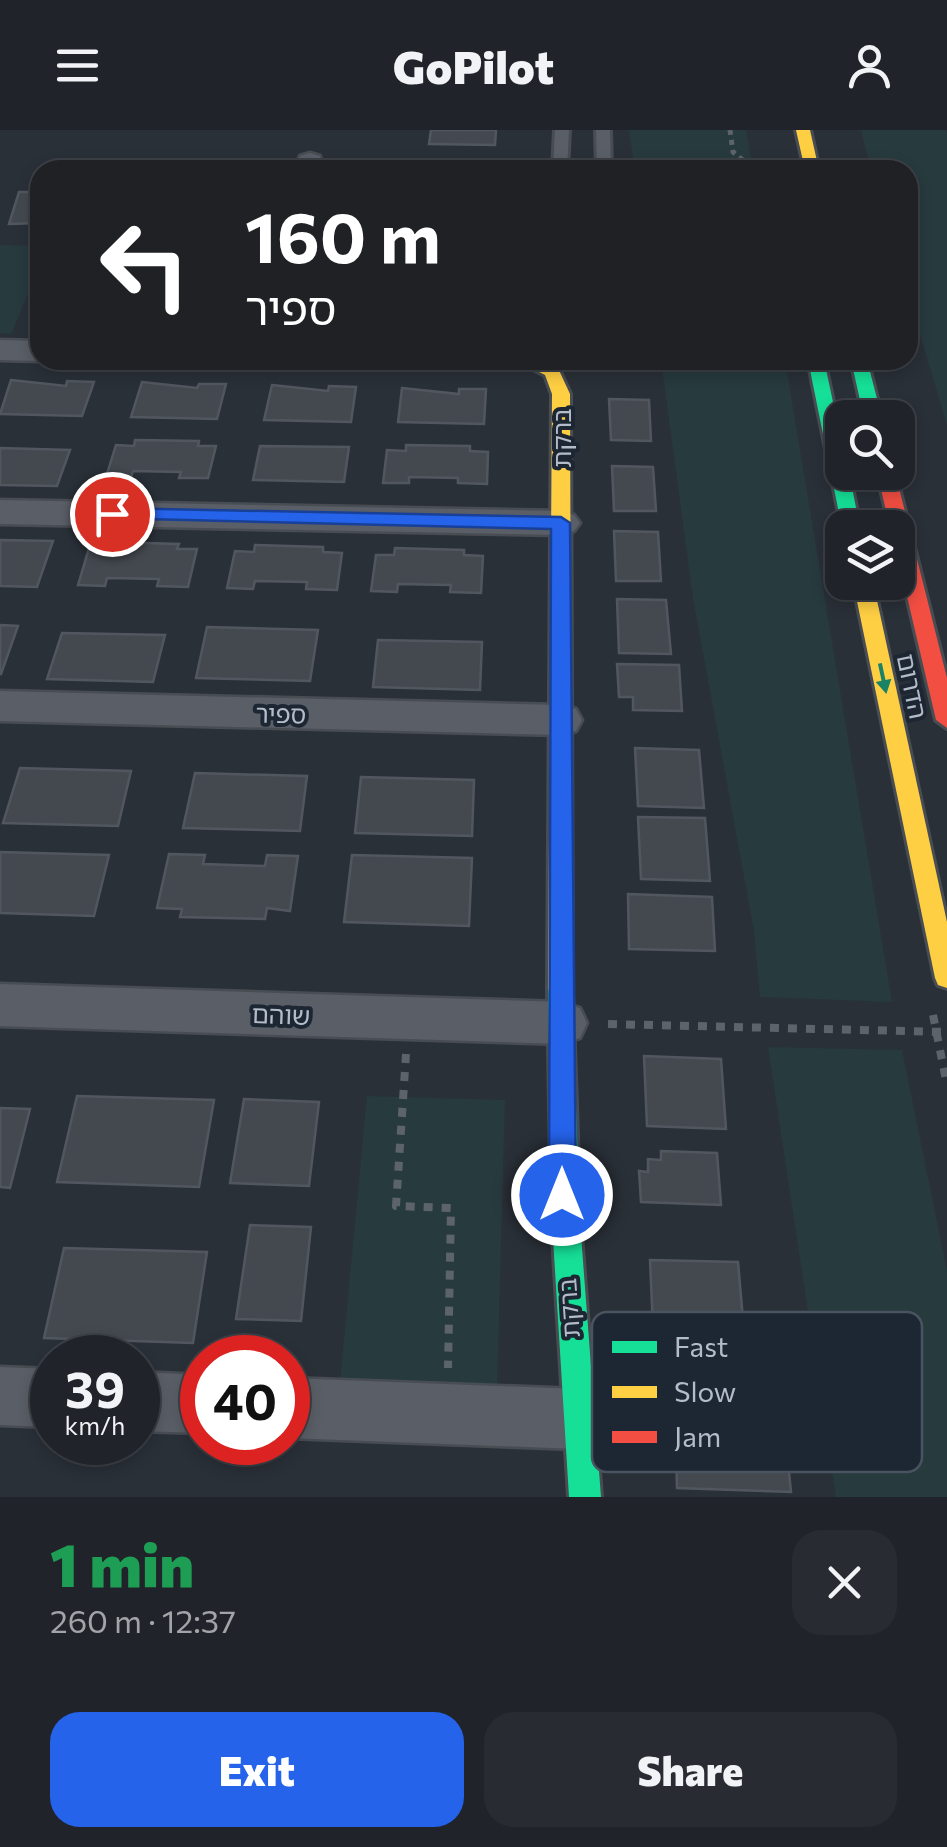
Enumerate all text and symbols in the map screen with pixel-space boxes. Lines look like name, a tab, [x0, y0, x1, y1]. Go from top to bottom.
icon: menu	[50, 38, 105, 93]
text: GoPilot	[393, 38, 554, 93]
icon: person	[842, 38, 897, 93]
text: 160 m	[245, 192, 441, 277]
icon: left	[80, 200, 210, 330]
text: ספיר	[245, 279, 336, 334]
map controls	[825, 400, 915, 600]
button: search	[825, 400, 915, 490]
street label: ברקת	[546, 408, 576, 468]
pin	[70, 472, 155, 557]
icon: arrive	[85, 487, 140, 542]
button: layers	[825, 510, 915, 600]
street label: הדרום	[891, 651, 935, 721]
one-way arrow	[876, 663, 891, 694]
street label: ספיר	[255, 698, 307, 728]
street label: שוהם	[251, 998, 311, 1030]
position arrow	[510, 1143, 614, 1247]
street label: ברקת	[551, 1277, 585, 1339]
legend	[592, 1312, 922, 1472]
text: Fast	[674, 1329, 728, 1363]
speed limit sign: 40	[180, 1335, 310, 1465]
text: 39	[65, 1357, 125, 1418]
text: Slow	[674, 1374, 736, 1408]
text: km/h	[65, 1410, 125, 1440]
text: Jam	[674, 1419, 721, 1453]
text: 1 min	[50, 1526, 194, 1599]
button: close	[792, 1530, 897, 1635]
text: 260 m · 12:37	[50, 1600, 236, 1640]
button: Exit	[50, 1712, 464, 1827]
button: Share	[484, 1712, 897, 1827]

